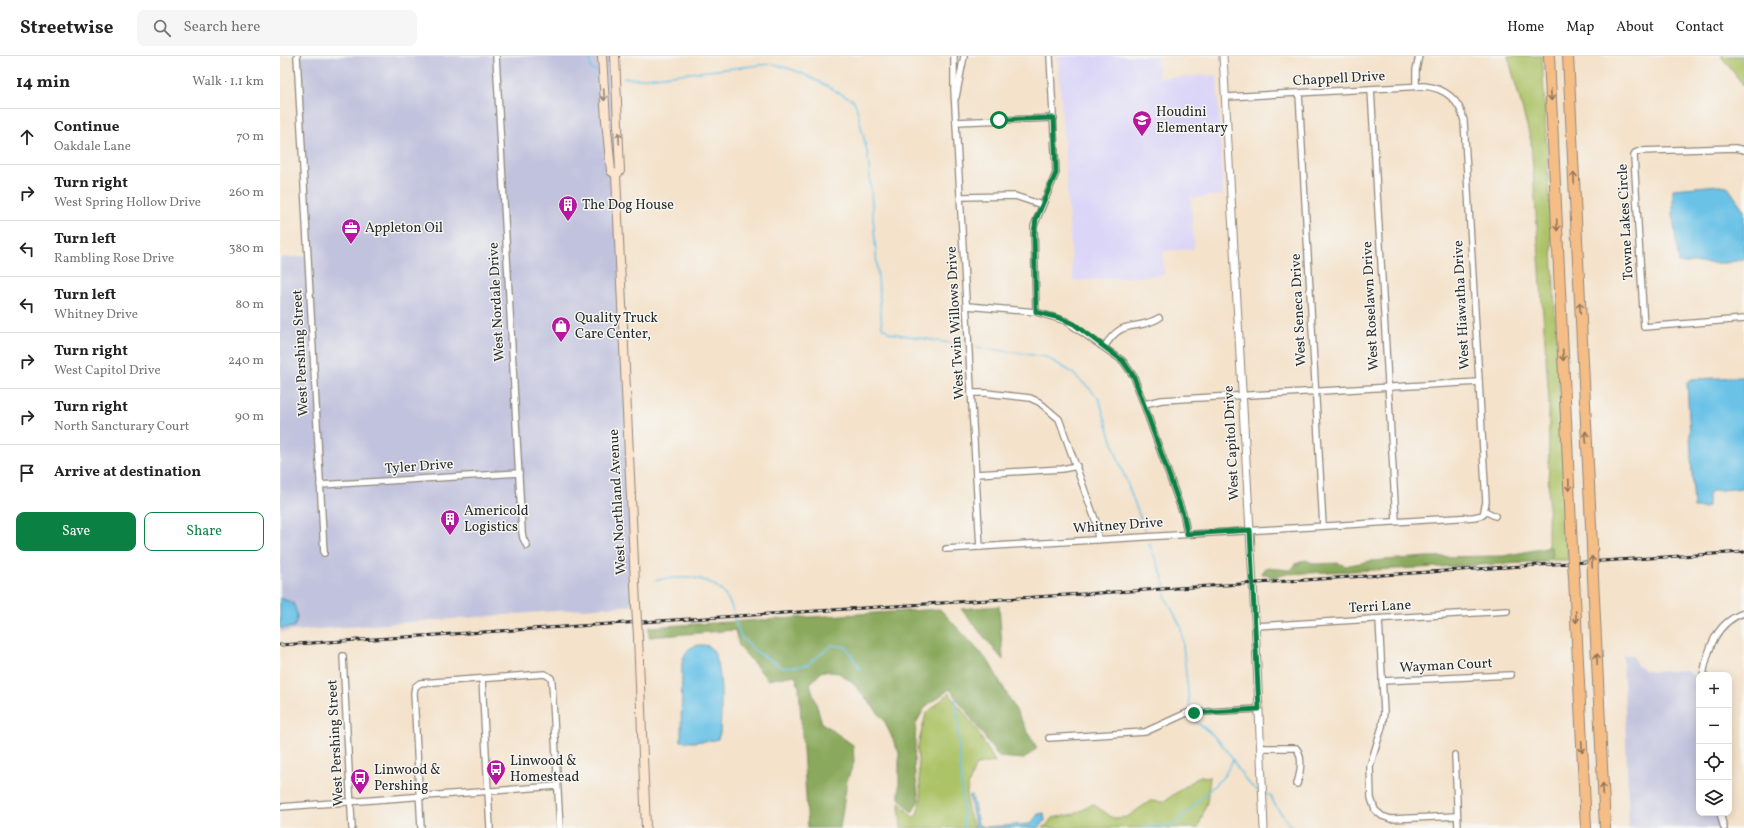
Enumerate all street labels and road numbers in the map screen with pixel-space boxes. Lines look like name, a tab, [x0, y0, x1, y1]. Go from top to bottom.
street label: Chappell Drive	[1292, 67, 1386, 91]
street label: Towne Lakes Circle	[1613, 163, 1639, 281]
street label: West Roselawn Drive	[1358, 240, 1384, 371]
street label: West Hiawatha Drive	[1449, 240, 1475, 370]
street label: West Nordale Drive	[484, 241, 510, 362]
street label: West Twin Willows Drive	[942, 246, 970, 400]
street label: West Seneca Drive	[1287, 253, 1311, 367]
street label: West Pershing Street	[288, 289, 314, 417]
street label: West Capitol Drive	[1219, 385, 1244, 501]
street label: West Northland Avenue	[605, 428, 631, 576]
street label: Tyler Drive	[384, 455, 454, 479]
street label: Whitney Drive	[1072, 513, 1164, 539]
street label: Terri Lane	[1348, 596, 1412, 618]
street label: Wayman Court	[1399, 654, 1493, 678]
street label: West Pershing Street	[323, 679, 349, 807]

